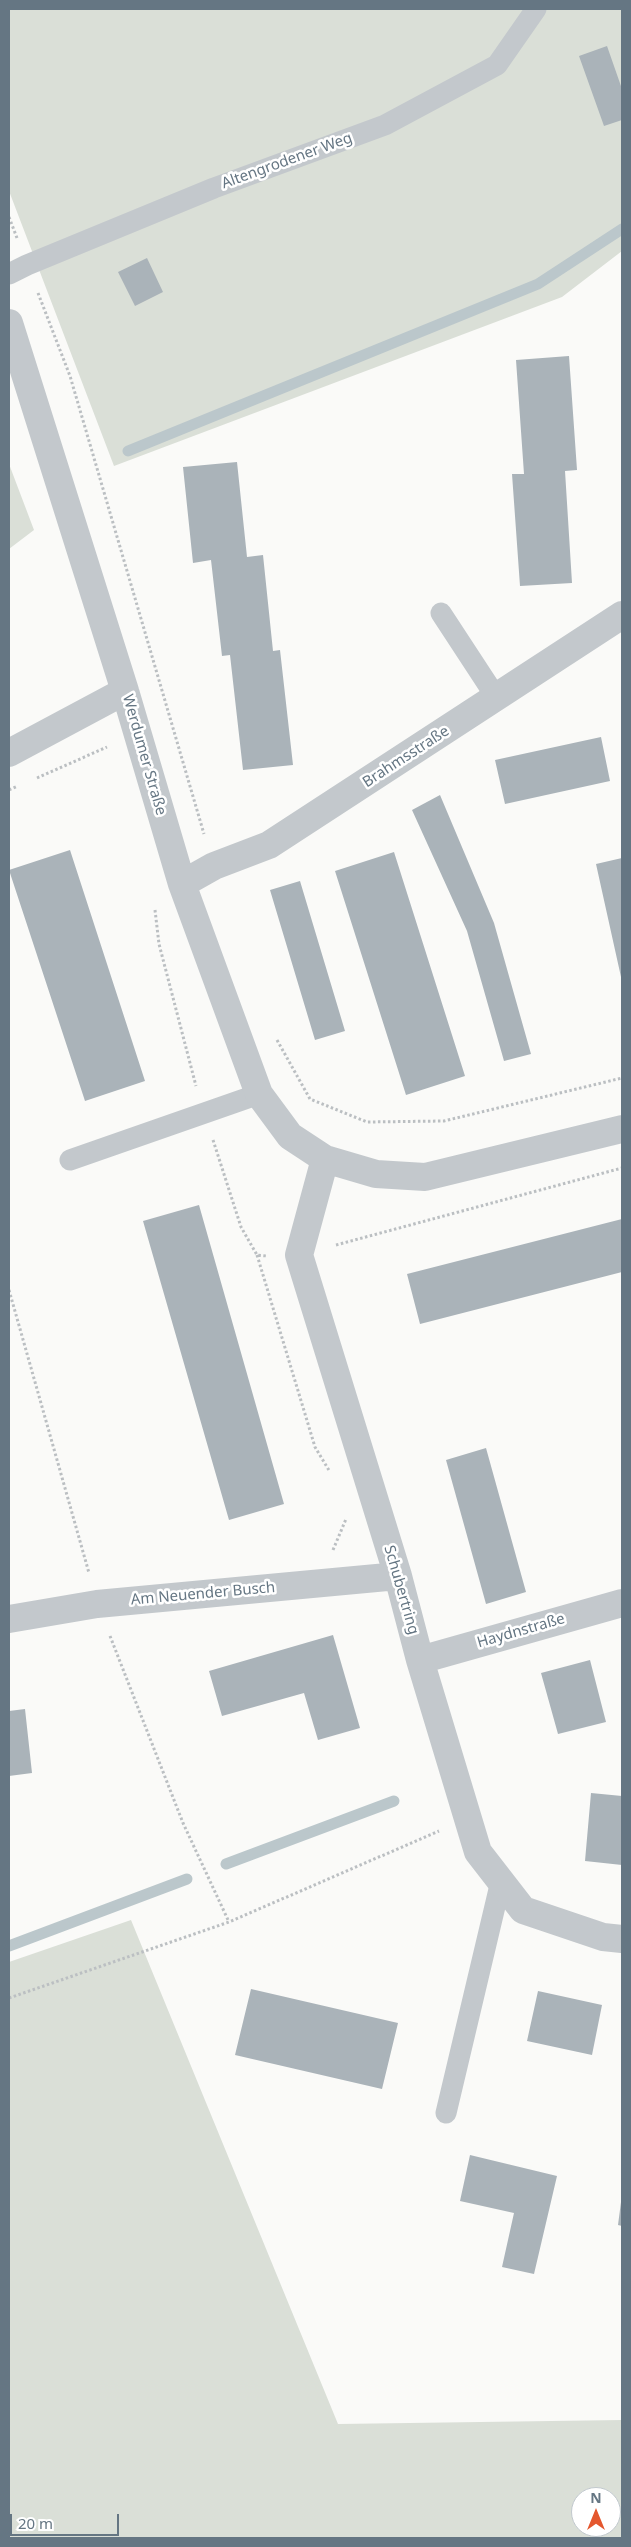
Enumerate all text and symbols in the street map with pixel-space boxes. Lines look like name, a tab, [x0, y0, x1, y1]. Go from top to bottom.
street label: Altengrodener Weg	[219, 129, 355, 193]
street label: Werdumer Straße	[118, 692, 170, 818]
street label: Brahmsstraße	[359, 722, 453, 792]
street label: Schubertring	[380, 1543, 422, 1637]
street label: Am Neuender Busch	[130, 1579, 276, 1609]
street label: Haydnstraße	[475, 1610, 567, 1652]
north arrow	[571, 2487, 621, 2537]
text: N	[590, 2488, 602, 2507]
scale bar	[12, 2504, 121, 2536]
text: 20 m	[18, 2513, 53, 2533]

